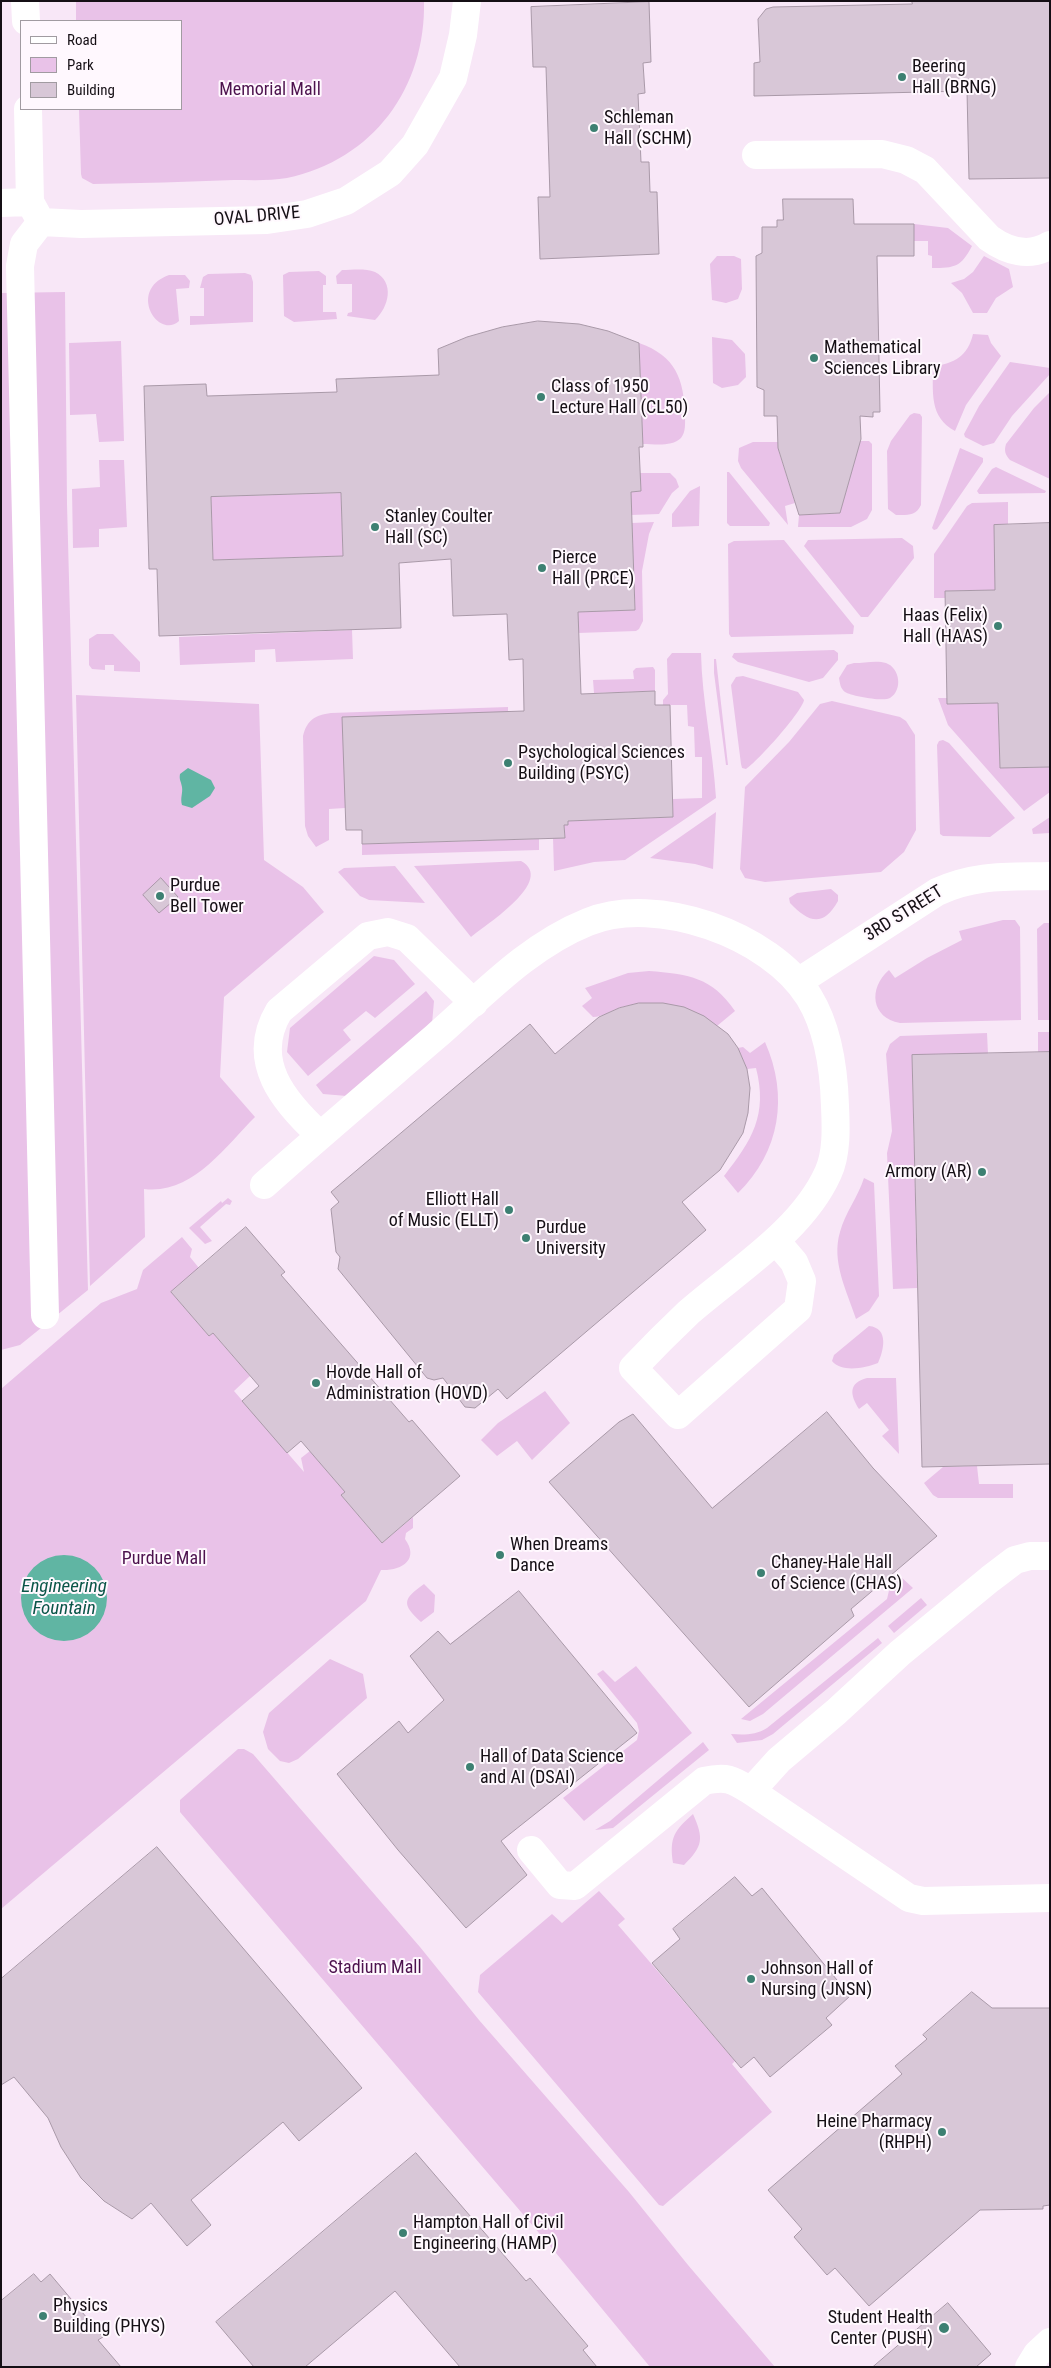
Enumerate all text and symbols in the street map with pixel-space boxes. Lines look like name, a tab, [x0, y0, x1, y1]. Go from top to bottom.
legend	[20, 20, 182, 110]
text: Road	[67, 31, 97, 49]
text: Park	[67, 56, 94, 74]
place label: Beering Hall (BRNG)	[912, 56, 997, 98]
marker: Beering Hall (BRNG)	[896, 71, 908, 83]
park label: Memorial Mall	[219, 79, 321, 101]
text: Building	[67, 81, 115, 99]
place label: Schleman Hall (SCHM)	[604, 107, 692, 150]
marker: Schleman Hall (SCHM)	[588, 122, 600, 134]
street label: OVAL DRIVE	[213, 202, 301, 232]
place label: Mathematical Sciences Library	[824, 337, 940, 379]
marker: Mathematical Sciences Library	[808, 352, 820, 364]
place label: Class of 1950 Lecture Hall (CL50)	[551, 376, 688, 418]
marker: Class of 1950 Lecture Hall (CL50)	[535, 391, 547, 403]
place label: Stanley Coulter Hall (SC)	[385, 506, 492, 548]
marker: Stanley Coulter Hall (SC)	[369, 521, 381, 533]
place label: Pierce Hall (PRCE)	[552, 547, 634, 590]
marker: Pierce Hall (PRCE)	[536, 562, 548, 574]
place label: Haas (Felix) Hall (HAAS)	[903, 605, 988, 648]
marker: Haas (Felix) Hall (HAAS)	[992, 620, 1004, 632]
place label: Psychological Sciences Building (PSYC)	[518, 742, 685, 784]
marker: Psychological Sciences Building (PSYC)	[502, 757, 514, 769]
place label: Purdue Bell Tower	[170, 875, 244, 918]
street label: 3RD STREET	[861, 881, 947, 947]
marker: Purdue Bell Tower	[154, 890, 166, 902]
place label: Armory (AR)	[885, 1161, 972, 1183]
marker: Armory (AR)	[976, 1166, 988, 1178]
place label: Elliott Hall of Music (ELLT)	[389, 1189, 499, 1232]
marker: Elliott Hall of Music (ELLT)	[503, 1204, 515, 1216]
place label: Purdue University	[536, 1217, 606, 1260]
marker: Purdue University	[520, 1232, 532, 1244]
place label: Hovde Hall of Administration (HOVD)	[326, 1362, 488, 1405]
marker: Hovde Hall of Administration (HOVD)	[310, 1377, 322, 1389]
place label: When Dreams Dance	[510, 1534, 608, 1576]
park label: Purdue Mall	[122, 1548, 206, 1570]
marker: When Dreams Dance	[494, 1549, 506, 1561]
place label: Chaney-Hale Hall of Science (CHAS)	[771, 1552, 902, 1595]
marker: Chaney-Hale Hall of Science (CHAS)	[755, 1567, 767, 1579]
water label: Engineering Fountain	[21, 1576, 107, 1620]
place label: Hall of Data Science and AI (DSAI)	[480, 1746, 624, 1788]
marker: Hall of Data Science and AI (DSAI)	[464, 1761, 476, 1773]
park label: Stadium Mall	[328, 1957, 422, 1979]
place label: Johnson Hall of Nursing (JNSN)	[761, 1958, 873, 2000]
marker: Johnson Hall of Nursing (JNSN)	[745, 1973, 757, 1985]
place label: Heine Pharmacy (RHPH)	[816, 2111, 932, 2154]
marker: Heine Pharmacy (RHPH)	[936, 2126, 948, 2138]
place label: Hampton Hall of Civil Engineering (HAMP)	[413, 2212, 564, 2254]
marker: Hampton Hall of Civil Engineering (HAMP)	[397, 2227, 409, 2239]
place label: Physics Building (PHYS)	[53, 2295, 166, 2338]
place label: Student Health Center (PUSH)	[828, 2307, 933, 2350]
marker: Physics Building (PHYS)	[37, 2310, 49, 2322]
marker: Student Health Center (PUSH)	[937, 2321, 951, 2335]

